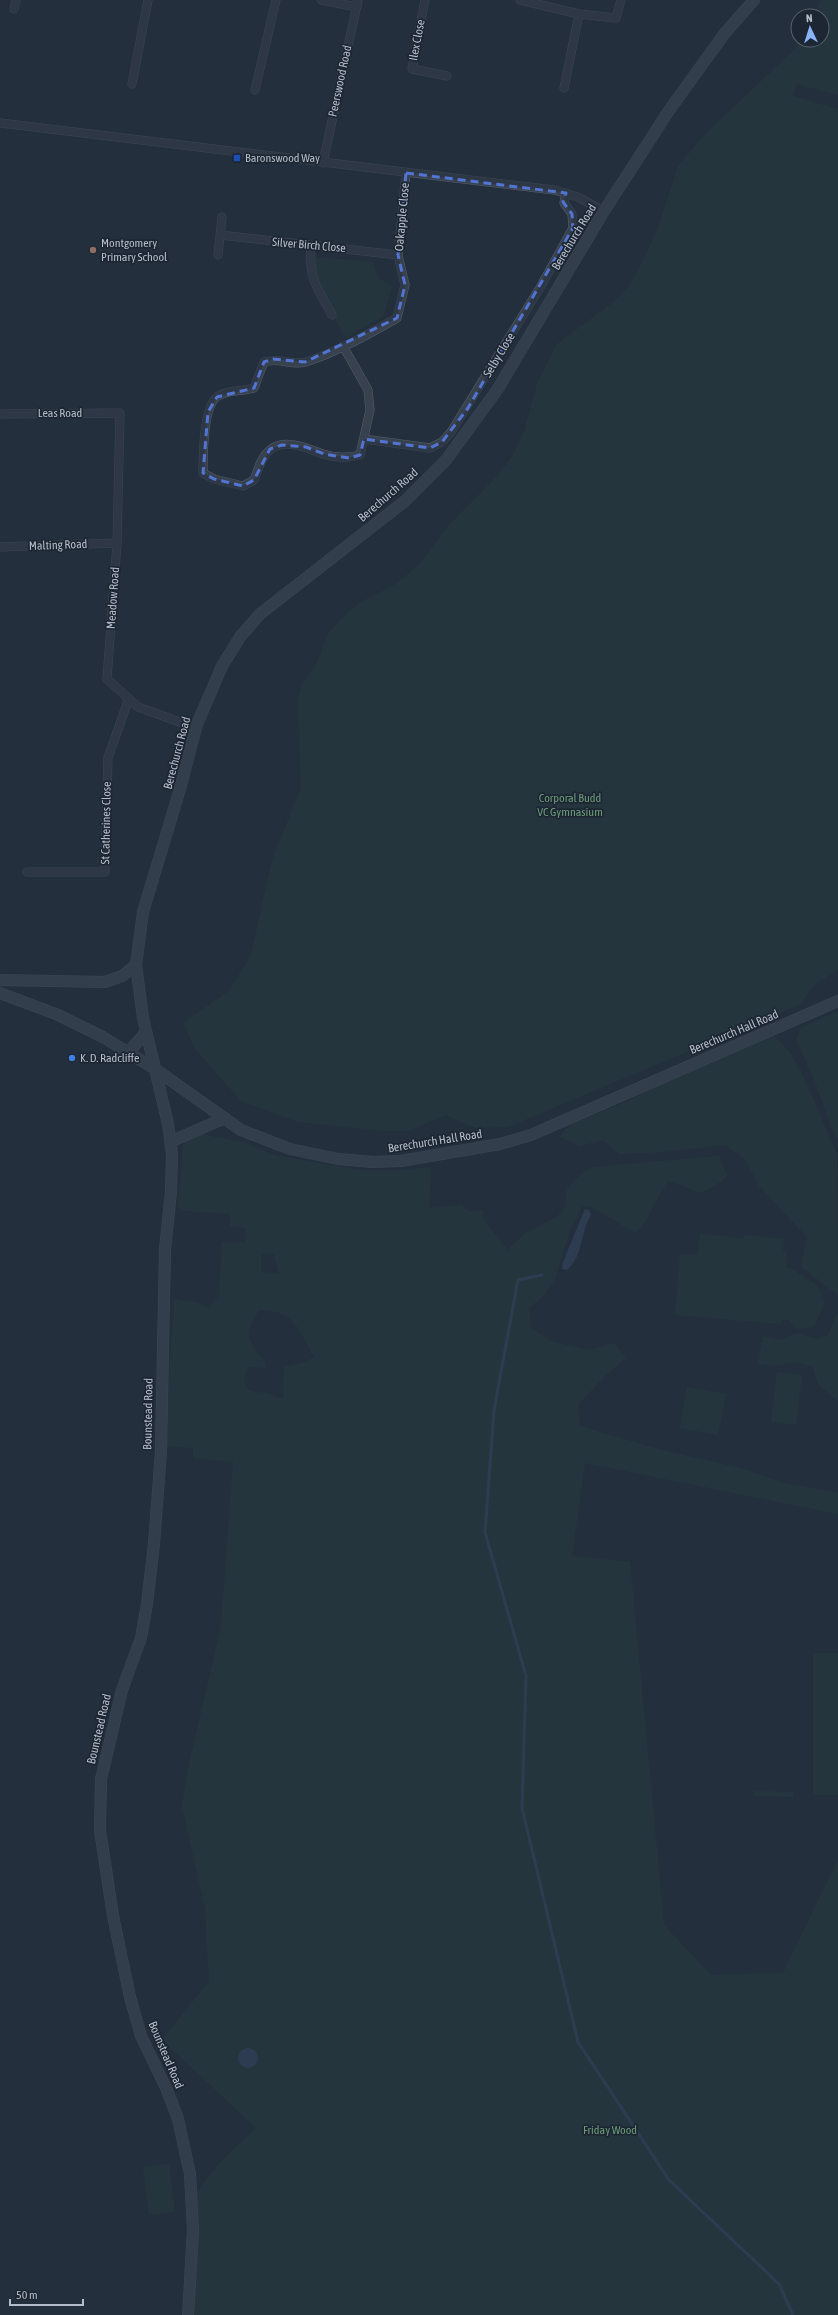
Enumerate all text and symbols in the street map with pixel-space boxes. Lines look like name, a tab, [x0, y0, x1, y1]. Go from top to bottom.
north arrow	[790, 8, 830, 48]
text: N	[806, 12, 813, 24]
street label: Ilex Close	[406, 18, 428, 62]
street label: Peerswood Road	[326, 44, 354, 118]
place label: Baronswood Way	[245, 151, 320, 165]
marker: Baronswood Way	[232, 153, 242, 163]
street label: Oakapple Close	[392, 182, 412, 252]
street label: Berechurch Road	[549, 201, 599, 273]
street label: Silver Birch Close	[272, 235, 346, 255]
place label: Montgomery Primary School	[101, 236, 168, 264]
marker: Montgomery Primary School	[88, 245, 98, 255]
street label: Selby Close	[480, 330, 518, 380]
street label: Leas Road	[38, 406, 82, 420]
street label: Berechurch Road	[355, 465, 421, 525]
street label: Malting Road	[28, 537, 88, 553]
street label: Meadow Road	[104, 567, 122, 629]
street label: Berechurch Road	[161, 715, 193, 791]
street label: St Catherines Close	[98, 781, 114, 865]
park label: Corporal Budd VC Gymnasium	[537, 791, 603, 819]
street label: Berechurch Hall Road	[688, 1007, 780, 1057]
place label: K. D. Radcliffe	[80, 1051, 140, 1065]
marker: K. D. Radcliffe	[67, 1053, 77, 1063]
street label: Berechurch Hall Road	[387, 1127, 483, 1155]
street label: Bounstead Road	[140, 1378, 156, 1450]
street label: Bounstead Road	[84, 1692, 114, 1766]
street label: Bounstead Road	[146, 2019, 186, 2091]
park label: Friday Wood	[583, 2123, 637, 2137]
scale bar	[10, 2281, 83, 2307]
text: 50 m	[16, 2288, 38, 2302]

